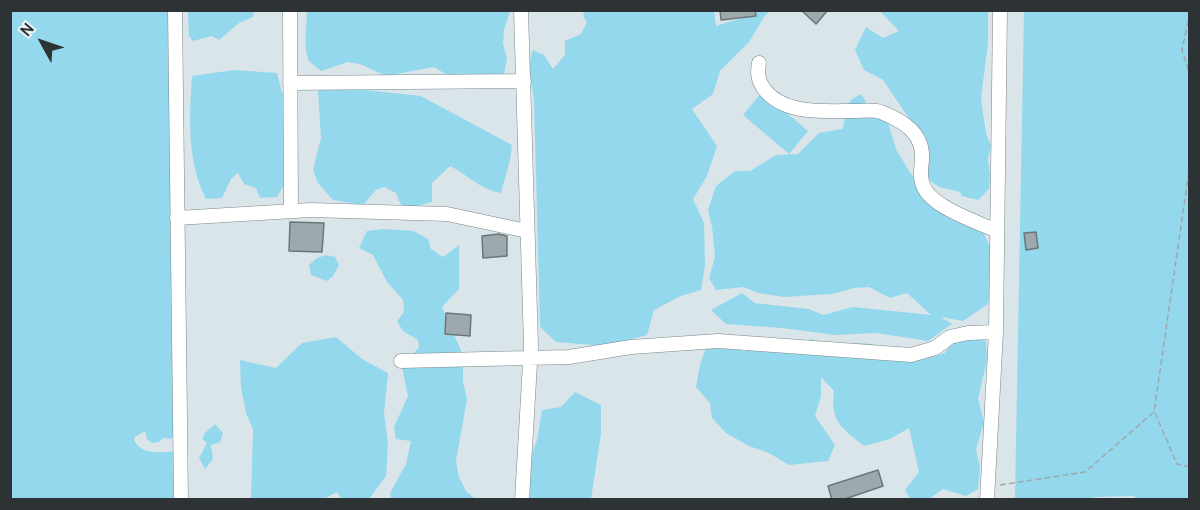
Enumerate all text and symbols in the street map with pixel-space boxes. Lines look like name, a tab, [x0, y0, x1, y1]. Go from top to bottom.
north arrow	[12, 12, 72, 72]
text: N	[17, 20, 40, 41]

